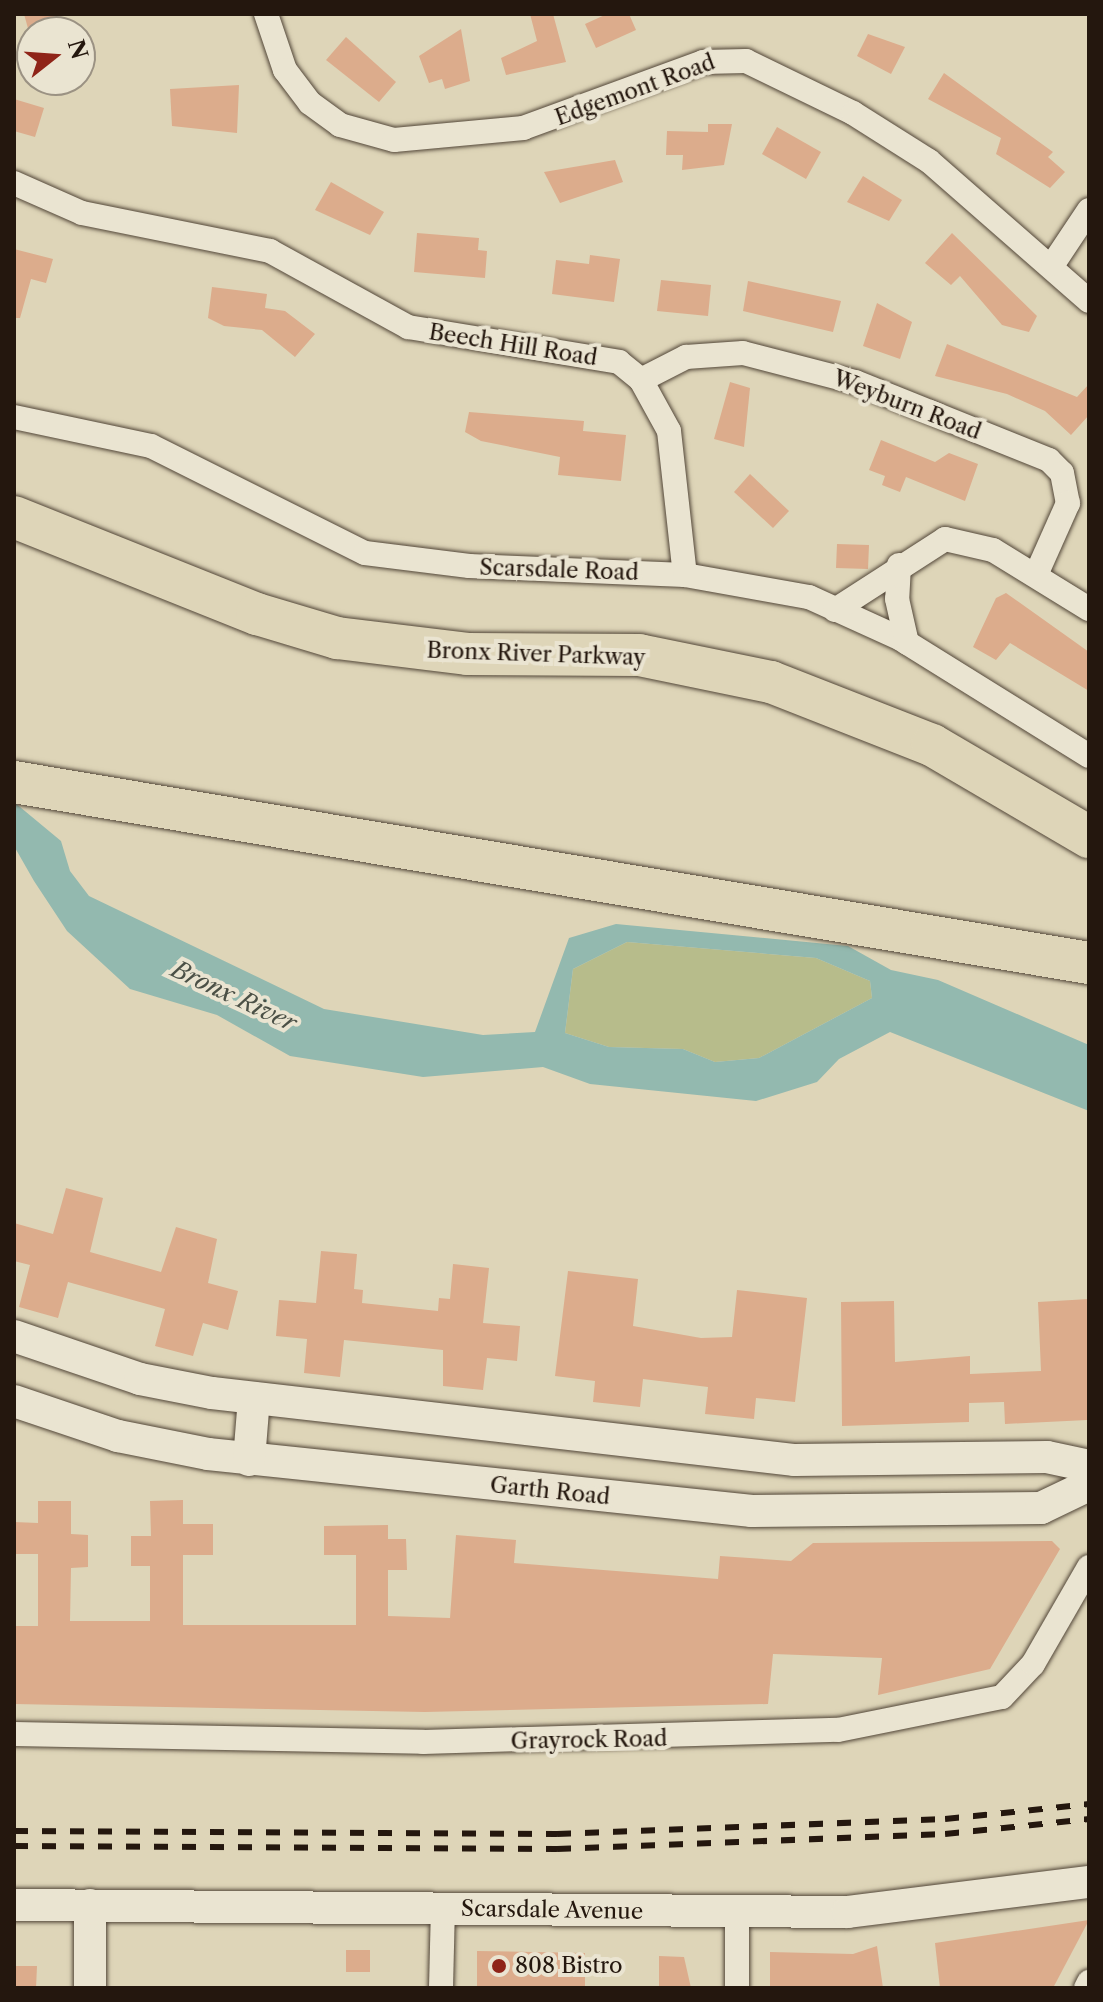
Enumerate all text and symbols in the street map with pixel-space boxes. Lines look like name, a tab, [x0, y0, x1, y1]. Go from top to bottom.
north arrow	[16, 16, 96, 96]
text: N	[62, 36, 93, 63]
street label: Edgemont Road	[551, 49, 719, 131]
street label: Beech Hill Road	[427, 319, 599, 371]
street label: Weyburn Road	[829, 365, 985, 445]
street label: Scarsdale Road	[479, 554, 639, 586]
street label: Bronx River Parkway	[426, 637, 646, 671]
water label: Bronx River	[167, 955, 301, 1037]
street label: Garth Road	[489, 1472, 611, 1510]
street label: Grayrock Road	[510, 1725, 668, 1755]
street label: Scarsdale Avenue	[460, 1895, 644, 1925]
place label: 808 Bistro	[515, 1953, 623, 1979]
marker: 808 Bistro	[490, 1957, 508, 1975]

